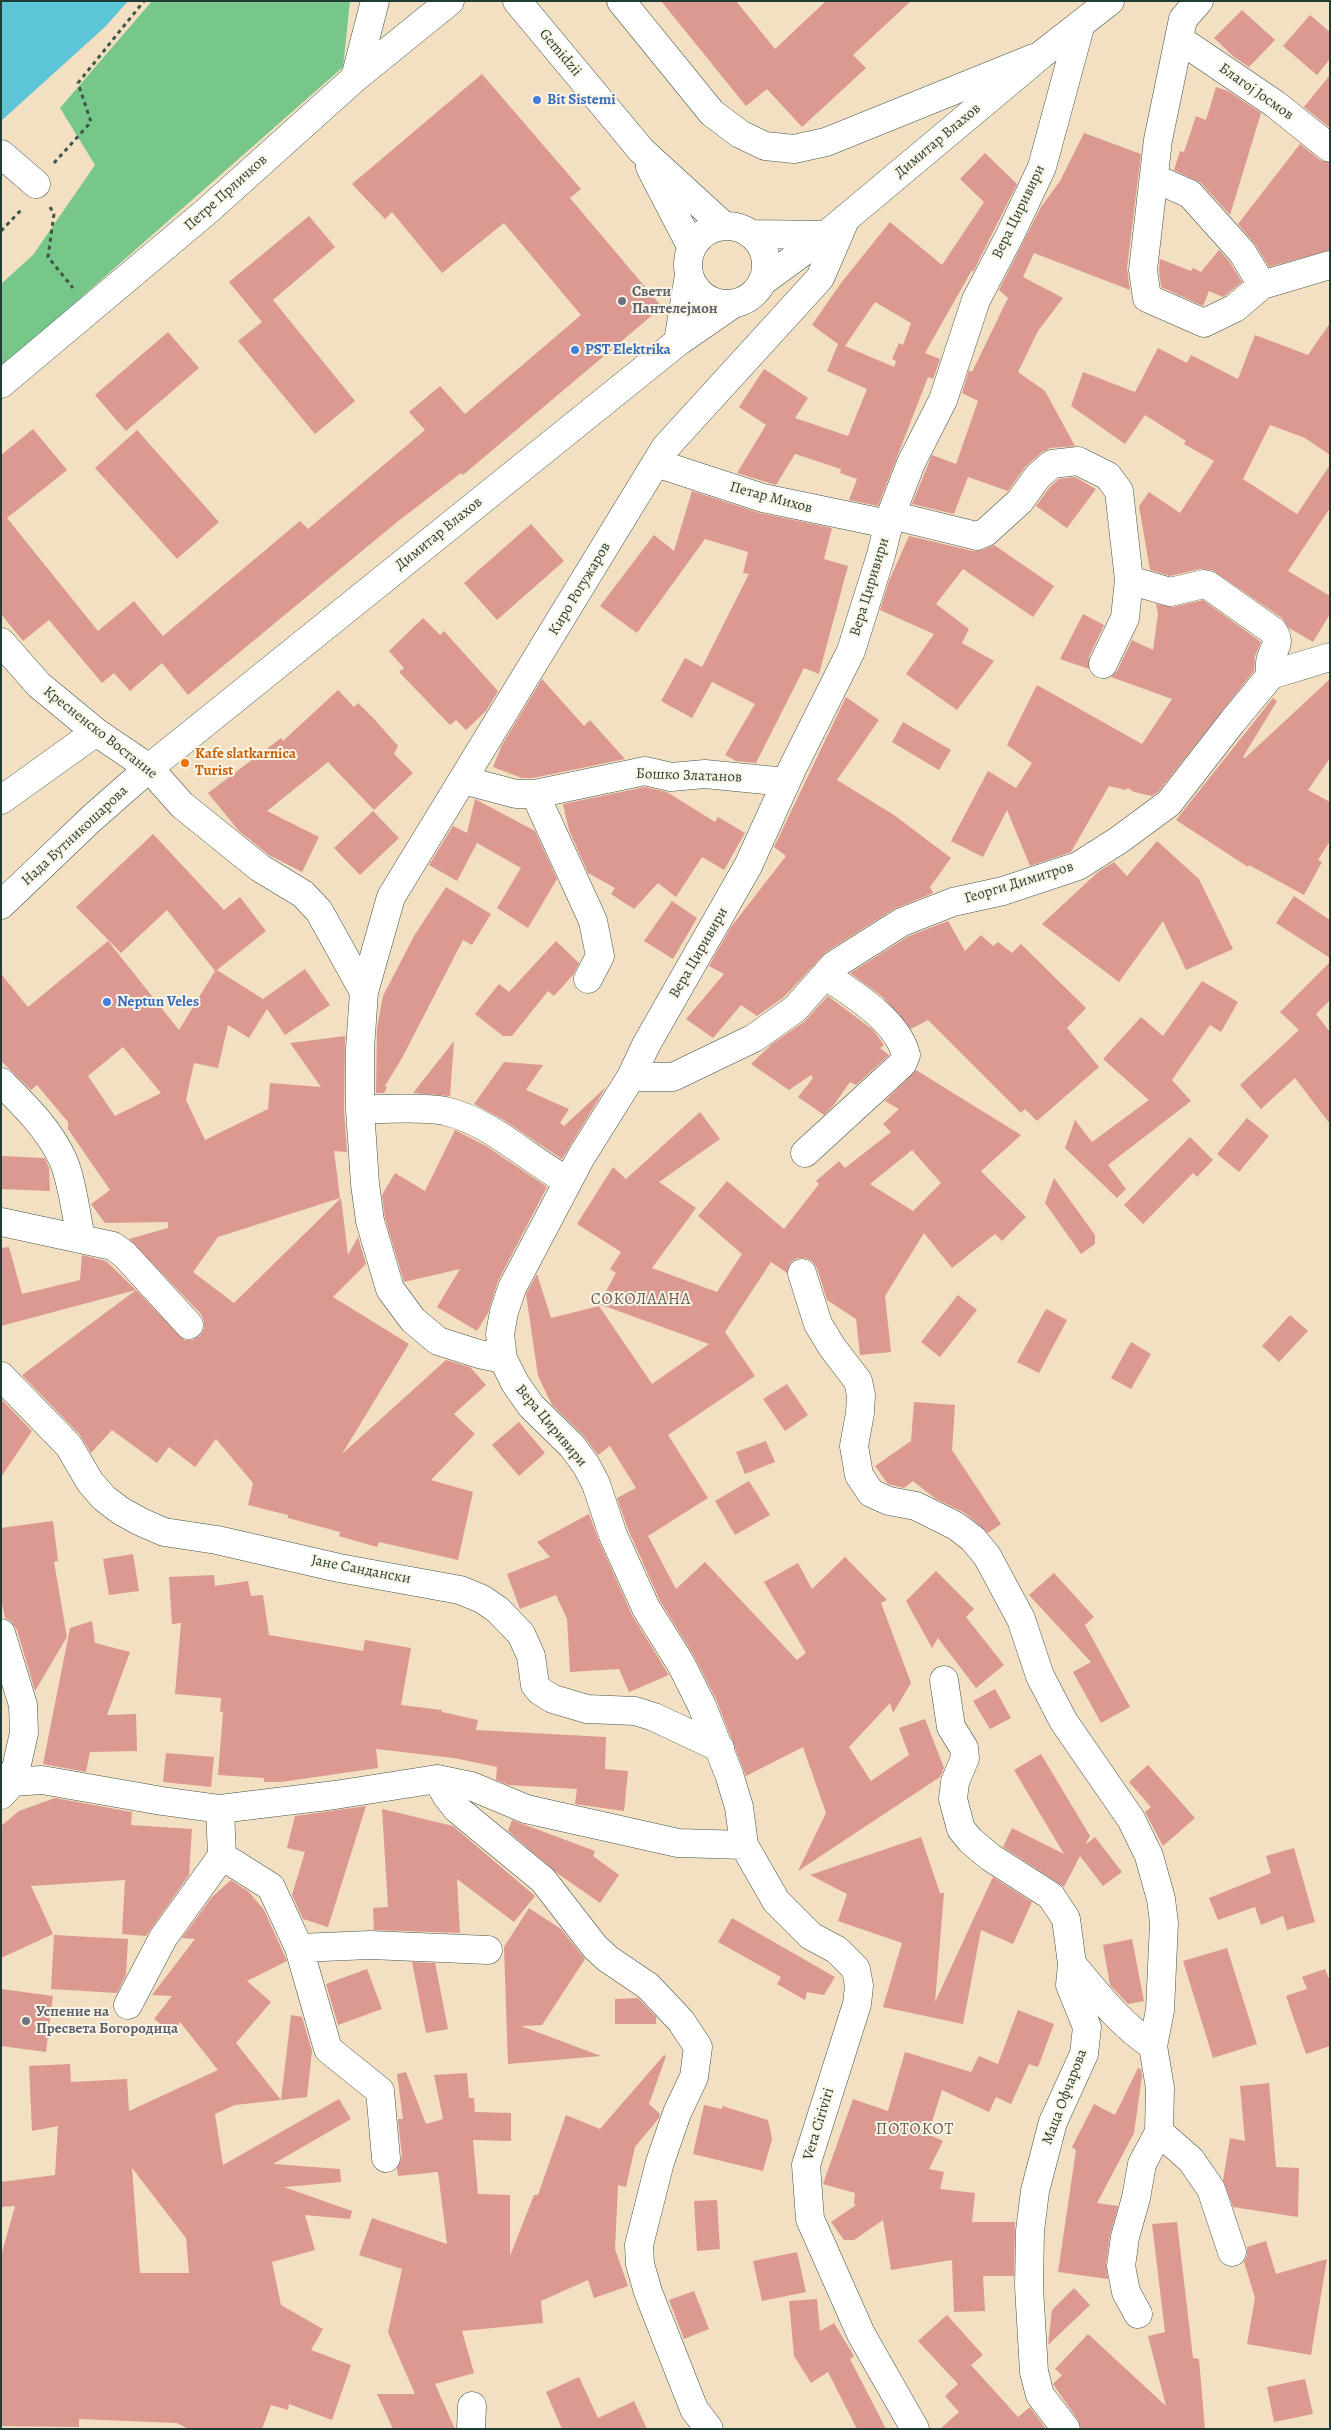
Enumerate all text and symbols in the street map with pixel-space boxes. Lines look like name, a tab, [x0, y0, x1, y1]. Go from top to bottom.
street label: Gemidzii	[535, 26, 585, 80]
street label: Благој Јосмов	[1215, 60, 1297, 124]
place label: Bit Sistemi	[547, 91, 616, 109]
marker: Bit Sistemi	[531, 94, 543, 106]
street label: Димитар Влахов	[891, 100, 985, 182]
street label: Петре Прличков	[181, 151, 271, 235]
street label: Вера Циривири	[989, 162, 1049, 262]
place label: Свети Пантелејмон	[632, 283, 718, 318]
marker: Свети Пантелејмон	[616, 295, 628, 307]
place label: PST Elektrika	[585, 341, 671, 359]
marker: PST Elektrika	[569, 344, 581, 356]
street label: Петар Михов	[728, 478, 814, 518]
street label: Димитар Влахов	[392, 493, 486, 575]
street label: Вера Циривири	[846, 536, 894, 638]
street label: Киро Рогужаров	[545, 539, 615, 639]
street label: Кресненско Востание	[39, 683, 161, 783]
place label: Kafe slatkarnica Turist	[195, 745, 296, 780]
marker: Kafe slatkarnica Turist	[179, 757, 191, 769]
street label: Бошко Златанов	[636, 765, 742, 787]
street label: Нада Бутникошарова	[18, 782, 132, 890]
street label: Георги Димитров	[962, 858, 1076, 908]
street label: Вера Циривири	[666, 904, 732, 1002]
place label: Neptun Veles	[117, 993, 199, 1011]
marker: Neptun Veles	[101, 996, 113, 1008]
district label: СОКОЛААНА	[590, 1290, 692, 1310]
street label: Вера Циривири	[511, 1381, 591, 1471]
street label: Јане Сандански	[310, 1552, 412, 1588]
place label: Успение на Пресвета Богородица	[36, 2003, 178, 2038]
marker: Успение на Пресвета Богородица	[20, 2015, 32, 2027]
street label: Маца Офчарова	[1039, 2047, 1091, 2147]
street label: Vera Ciriviri	[800, 2086, 838, 2162]
district label: ПОТОКОТ	[875, 2120, 955, 2140]

